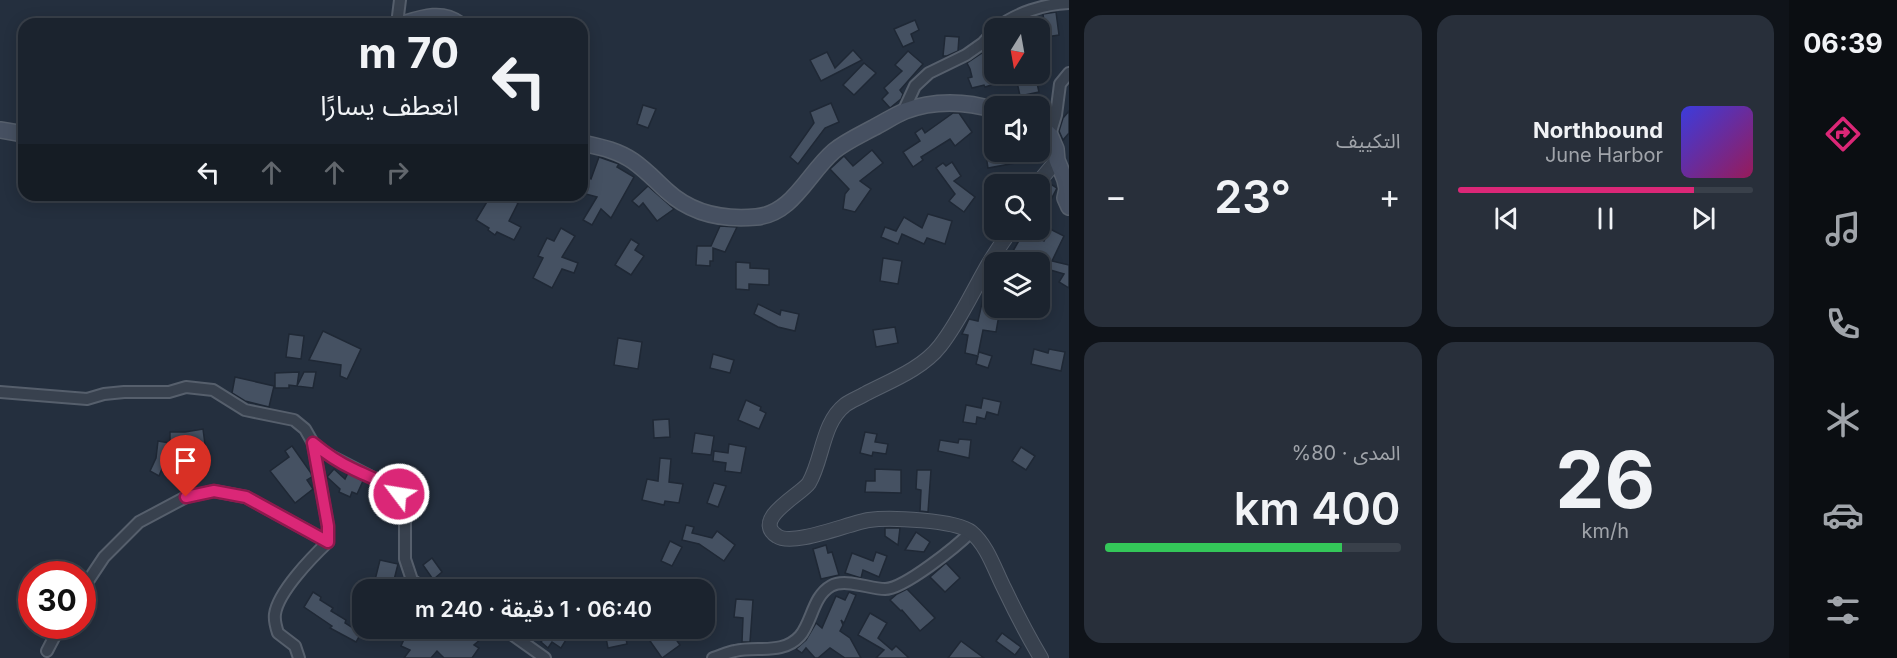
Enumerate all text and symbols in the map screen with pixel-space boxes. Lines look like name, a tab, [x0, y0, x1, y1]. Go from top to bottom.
north arrow	[984, 18, 1050, 84]
map controls	[984, 18, 1050, 318]
text: 70 m	[359, 27, 459, 78]
text: 06:39	[1803, 27, 1883, 60]
icon: left	[480, 42, 558, 120]
text: انعطف يسارًا	[320, 89, 459, 122]
button: sound	[984, 96, 1050, 162]
icon: directions	[1822, 113, 1864, 155]
text: Northbound	[1533, 117, 1663, 143]
text: التكييف	[1336, 129, 1401, 153]
text: June Harbor	[1545, 143, 1663, 167]
icon: left	[192, 156, 225, 189]
icon: ahead	[255, 156, 288, 189]
icon: ahead	[318, 156, 351, 189]
icon: right	[381, 156, 414, 189]
text: 23°	[1214, 169, 1291, 224]
button: search	[984, 174, 1050, 240]
text: −	[1105, 176, 1127, 216]
text: +	[1379, 176, 1401, 216]
icon: previous	[1490, 202, 1523, 235]
icon: pause	[1589, 202, 1622, 235]
icon: next	[1687, 202, 1720, 235]
icon: music	[1822, 208, 1864, 250]
button: layers	[984, 252, 1050, 318]
icon: phone	[1822, 303, 1864, 345]
icon: climate	[1822, 399, 1864, 441]
text: 26	[1555, 432, 1655, 527]
pin	[160, 435, 211, 497]
text: المدى · 80%	[1291, 441, 1401, 465]
icon: arrive	[169, 444, 202, 477]
position arrow	[367, 462, 431, 526]
text: 400 km	[1234, 481, 1401, 536]
icon: car	[1822, 494, 1864, 536]
text: km/h	[1581, 519, 1629, 543]
speed limit sign: 30	[18, 561, 96, 639]
icon: filters	[1822, 589, 1864, 631]
text: 06:40 · 1 دقيقة · 240 m	[415, 596, 652, 622]

